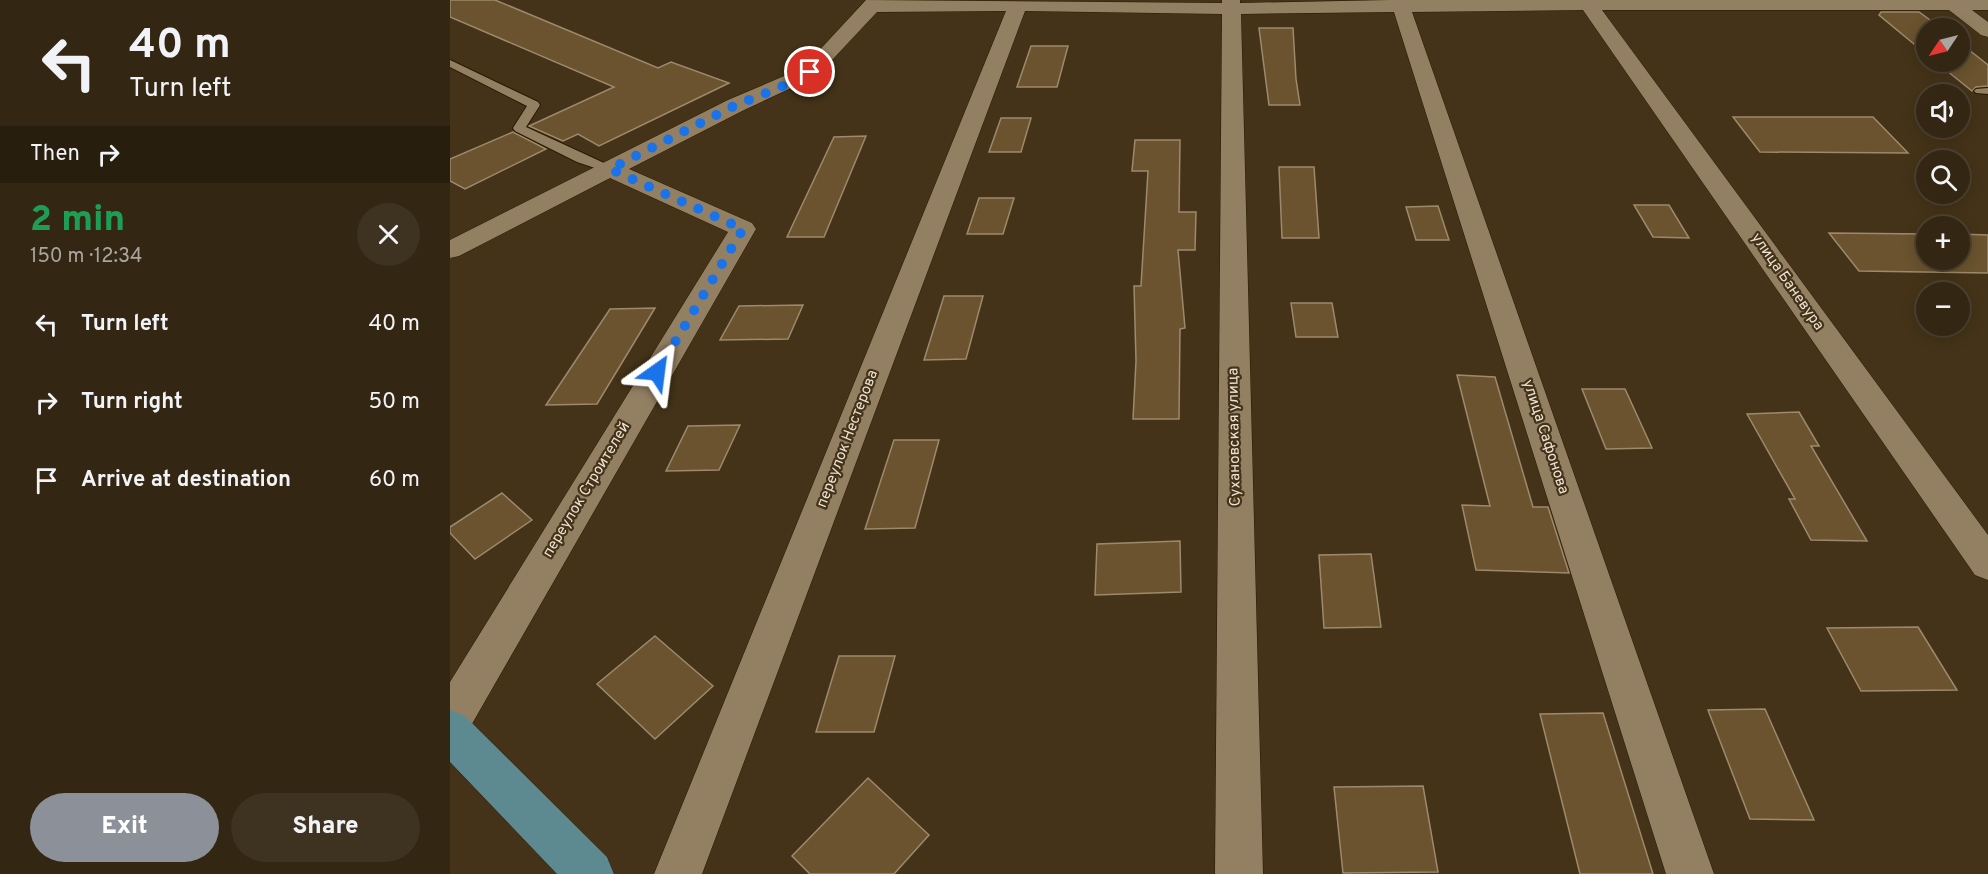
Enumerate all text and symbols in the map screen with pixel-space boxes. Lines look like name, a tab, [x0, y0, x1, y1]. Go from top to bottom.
north arrow	[1916, 18, 1970, 72]
map controls	[1916, 18, 1970, 336]
text: 40 m	[129, 20, 231, 73]
icon: left	[30, 24, 108, 102]
pin	[784, 46, 835, 97]
icon: arrive	[793, 55, 826, 88]
text: Turn left	[129, 72, 231, 106]
button: sound	[1916, 84, 1970, 138]
icon: right	[92, 138, 125, 171]
text: Then	[30, 141, 80, 168]
button: search	[1916, 150, 1970, 204]
text: 2 min	[30, 198, 125, 244]
button: close	[357, 203, 420, 266]
button: +	[1916, 216, 1970, 270]
street label: улица Баневура	[1746, 230, 1828, 334]
text: 150 m · 12:34	[30, 244, 142, 270]
button: −	[1916, 282, 1970, 336]
icon: left	[30, 308, 63, 341]
text: Turn left	[81, 311, 169, 338]
text: 40 m	[368, 311, 420, 338]
position arrow	[625, 340, 689, 404]
street label: переулок Нестерова	[813, 367, 883, 511]
street label: Сухановская улица	[1224, 368, 1246, 506]
street label: улица Сафонова	[1518, 377, 1572, 497]
icon: right	[30, 386, 63, 419]
text: Turn right	[81, 389, 183, 416]
text: 50 m	[368, 389, 420, 416]
street label: переулок Строителей	[539, 419, 635, 561]
icon: arrive	[30, 464, 63, 497]
text: Arrive at destination	[81, 467, 291, 494]
text: 60 m	[369, 467, 420, 494]
button: Exit	[30, 793, 219, 862]
button: Share	[231, 793, 420, 862]

